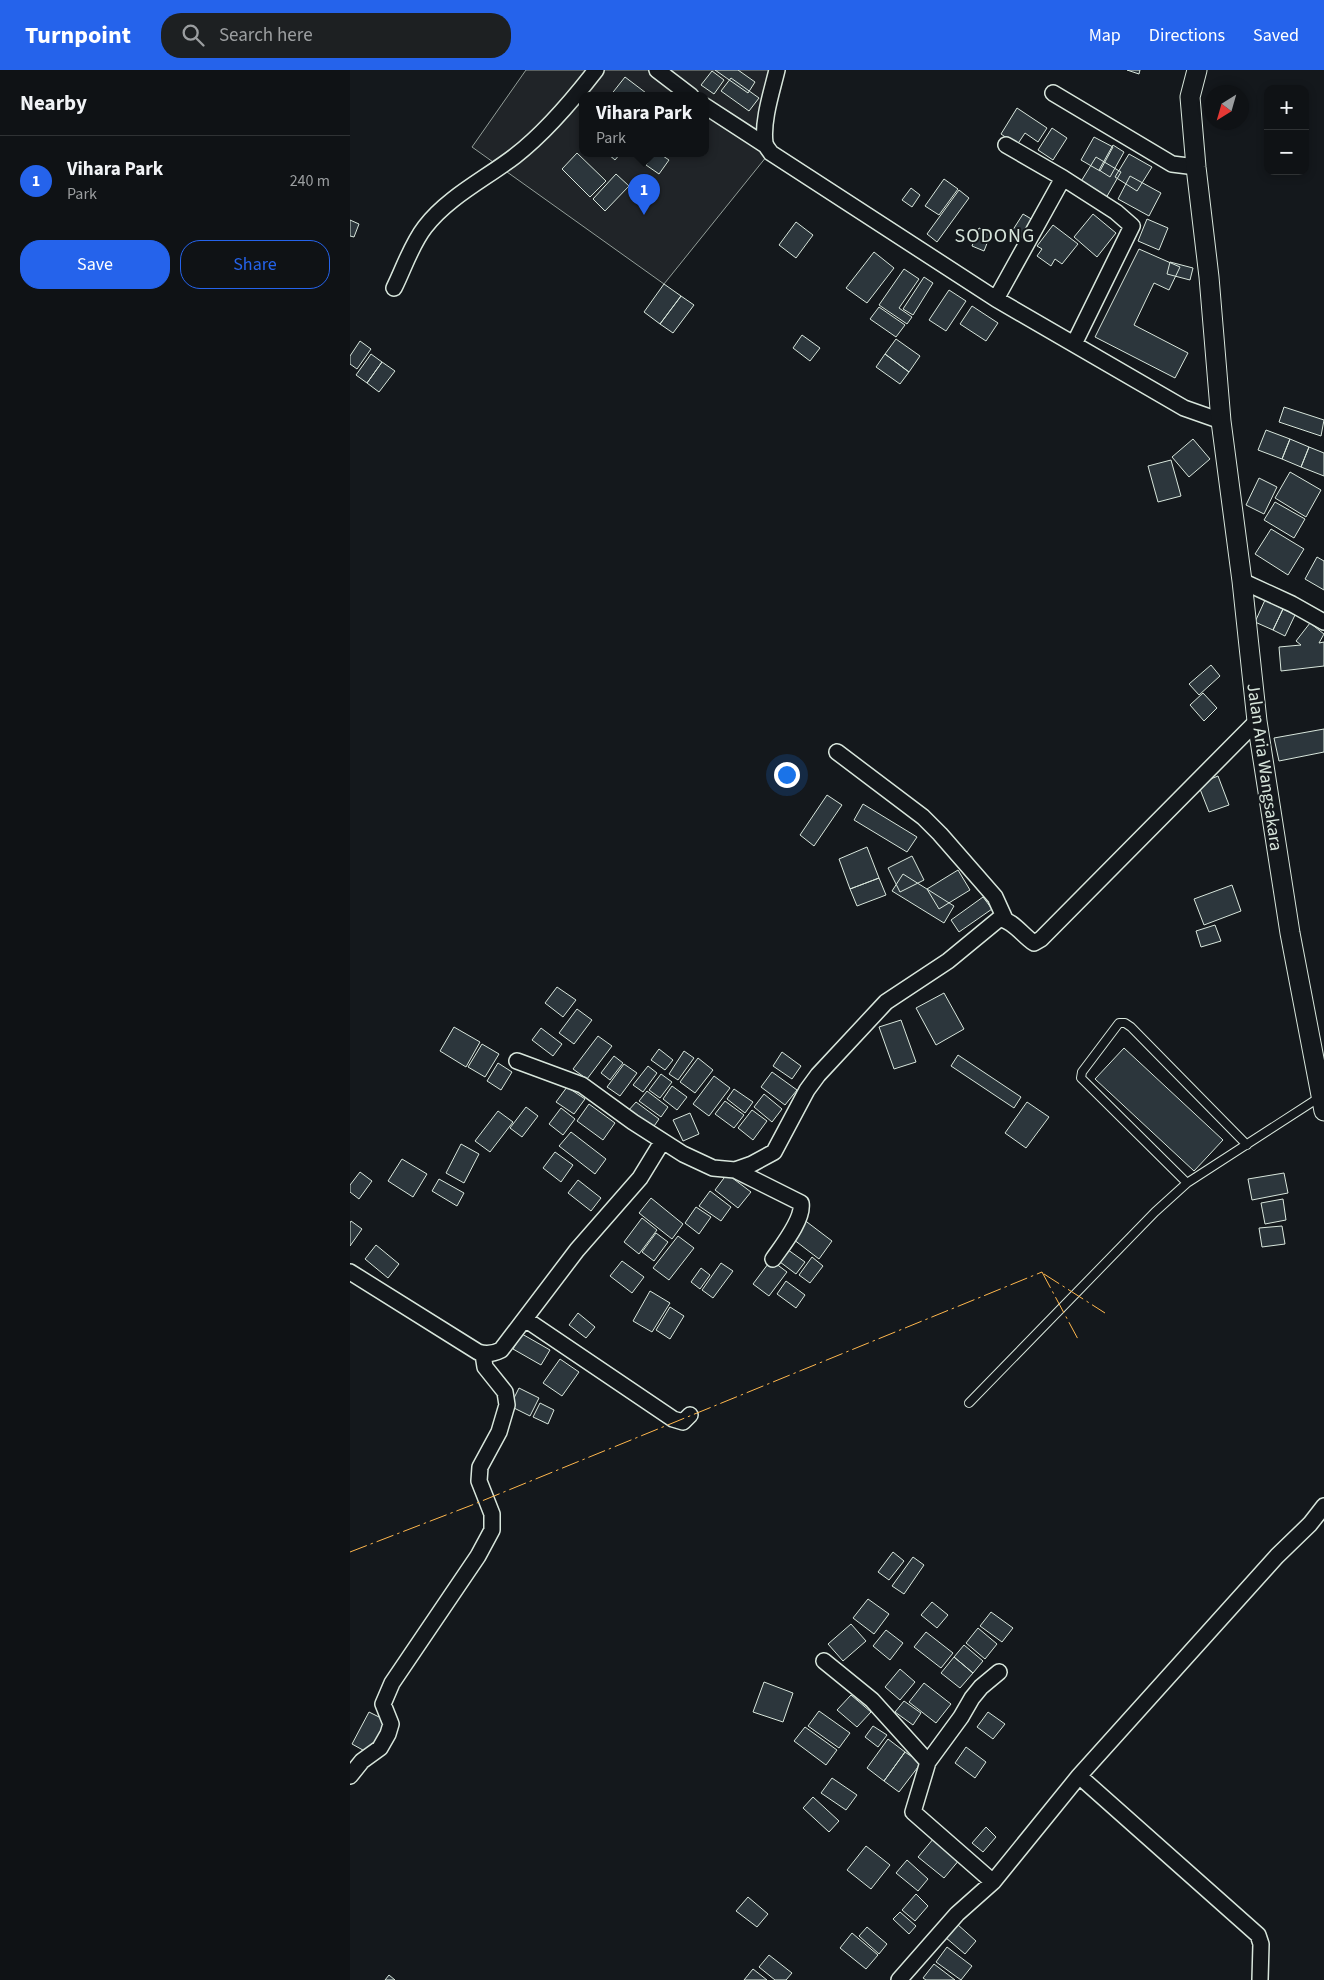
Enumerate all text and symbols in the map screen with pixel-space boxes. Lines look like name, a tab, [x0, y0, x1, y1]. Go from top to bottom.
search box	[161, 13, 511, 58]
text: Turnpoint	[25, 18, 131, 53]
icon: search	[179, 21, 207, 49]
text: Search here	[219, 22, 313, 49]
text: Map	[1089, 23, 1121, 48]
text: Directions	[1149, 23, 1225, 48]
text: Saved	[1253, 23, 1299, 48]
north arrow	[1204, 85, 1249, 130]
map controls	[1264, 85, 1309, 175]
button: +	[1264, 85, 1309, 130]
text: Nearby	[20, 88, 87, 118]
popup	[579, 92, 709, 157]
text: Vihara Park	[596, 100, 692, 127]
text: Park	[596, 127, 626, 149]
button: −	[1264, 130, 1309, 175]
text: Vihara Park	[67, 156, 163, 183]
text: 1	[32, 170, 40, 192]
text: 240 m	[290, 170, 330, 192]
pin: 1	[628, 174, 660, 215]
text: Park	[67, 183, 97, 205]
district label: SODONG	[955, 222, 1035, 250]
button: Save	[20, 240, 170, 289]
button: Share	[180, 240, 330, 289]
street label: Jalan Aria Wangsakara	[1240, 682, 1289, 853]
your location	[774, 762, 800, 788]

